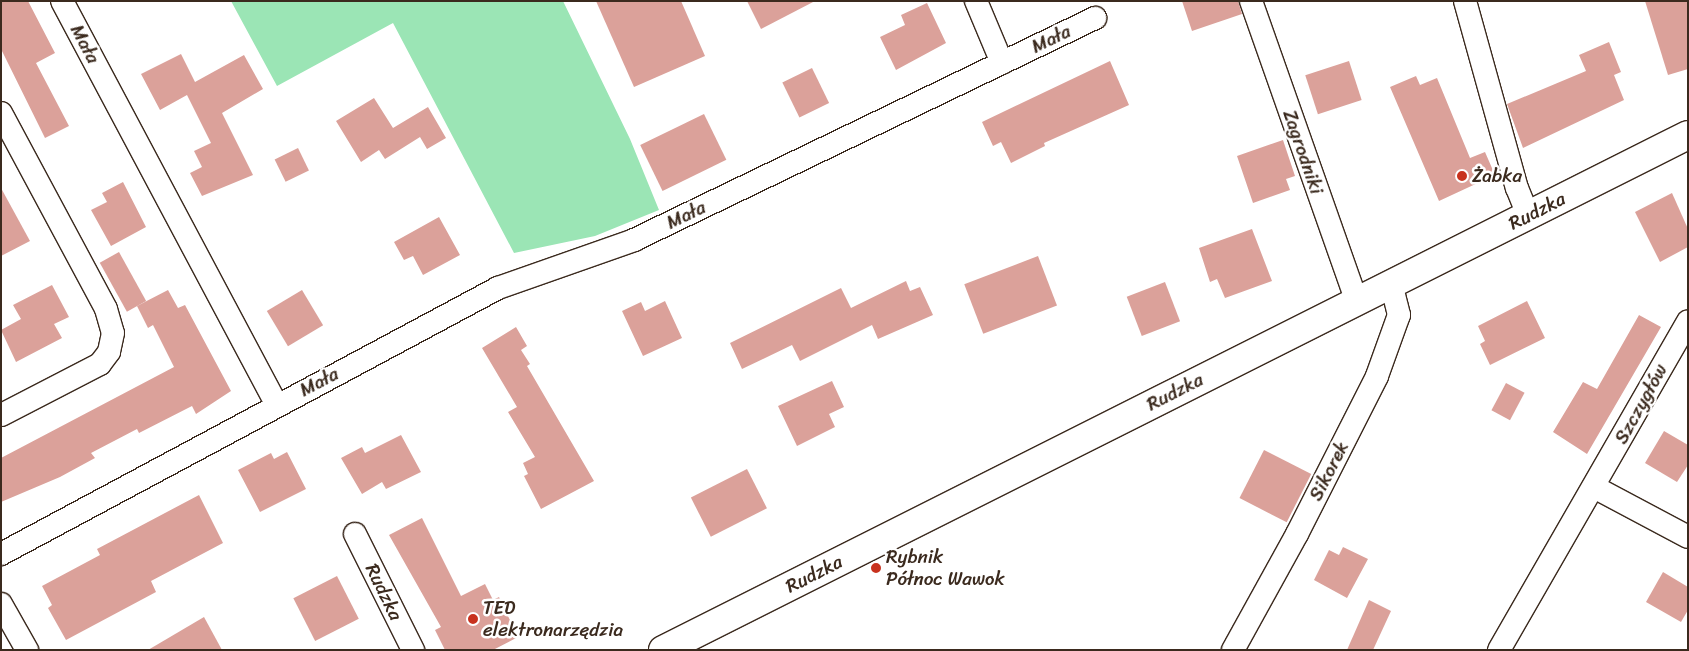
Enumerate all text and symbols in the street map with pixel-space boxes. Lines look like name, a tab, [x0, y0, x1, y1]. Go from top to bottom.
street label: Mała	[1028, 20, 1074, 58]
street label: Mała	[65, 21, 105, 67]
street label: Zagrodniki	[1278, 107, 1328, 197]
place label: Żabka	[1472, 165, 1522, 187]
marker: Żabka	[1456, 170, 1468, 182]
street label: Rudzka	[1505, 187, 1569, 235]
street label: Mała	[663, 196, 709, 234]
street label: Szczygłów	[1610, 360, 1672, 448]
street label: Mała	[296, 362, 342, 402]
street label: Rudzka	[1143, 368, 1207, 416]
street label: Sikorek	[1304, 437, 1354, 505]
place label: Rybnik Północ Wawok	[886, 546, 1005, 590]
street label: Rudzka	[782, 550, 846, 598]
street label: Rudzka	[361, 560, 407, 624]
marker: Rybnik Północ Wawok	[870, 562, 882, 574]
place label: TED elektronarzędzia	[483, 597, 623, 641]
marker: TED elektronarzędzia	[467, 613, 479, 625]

